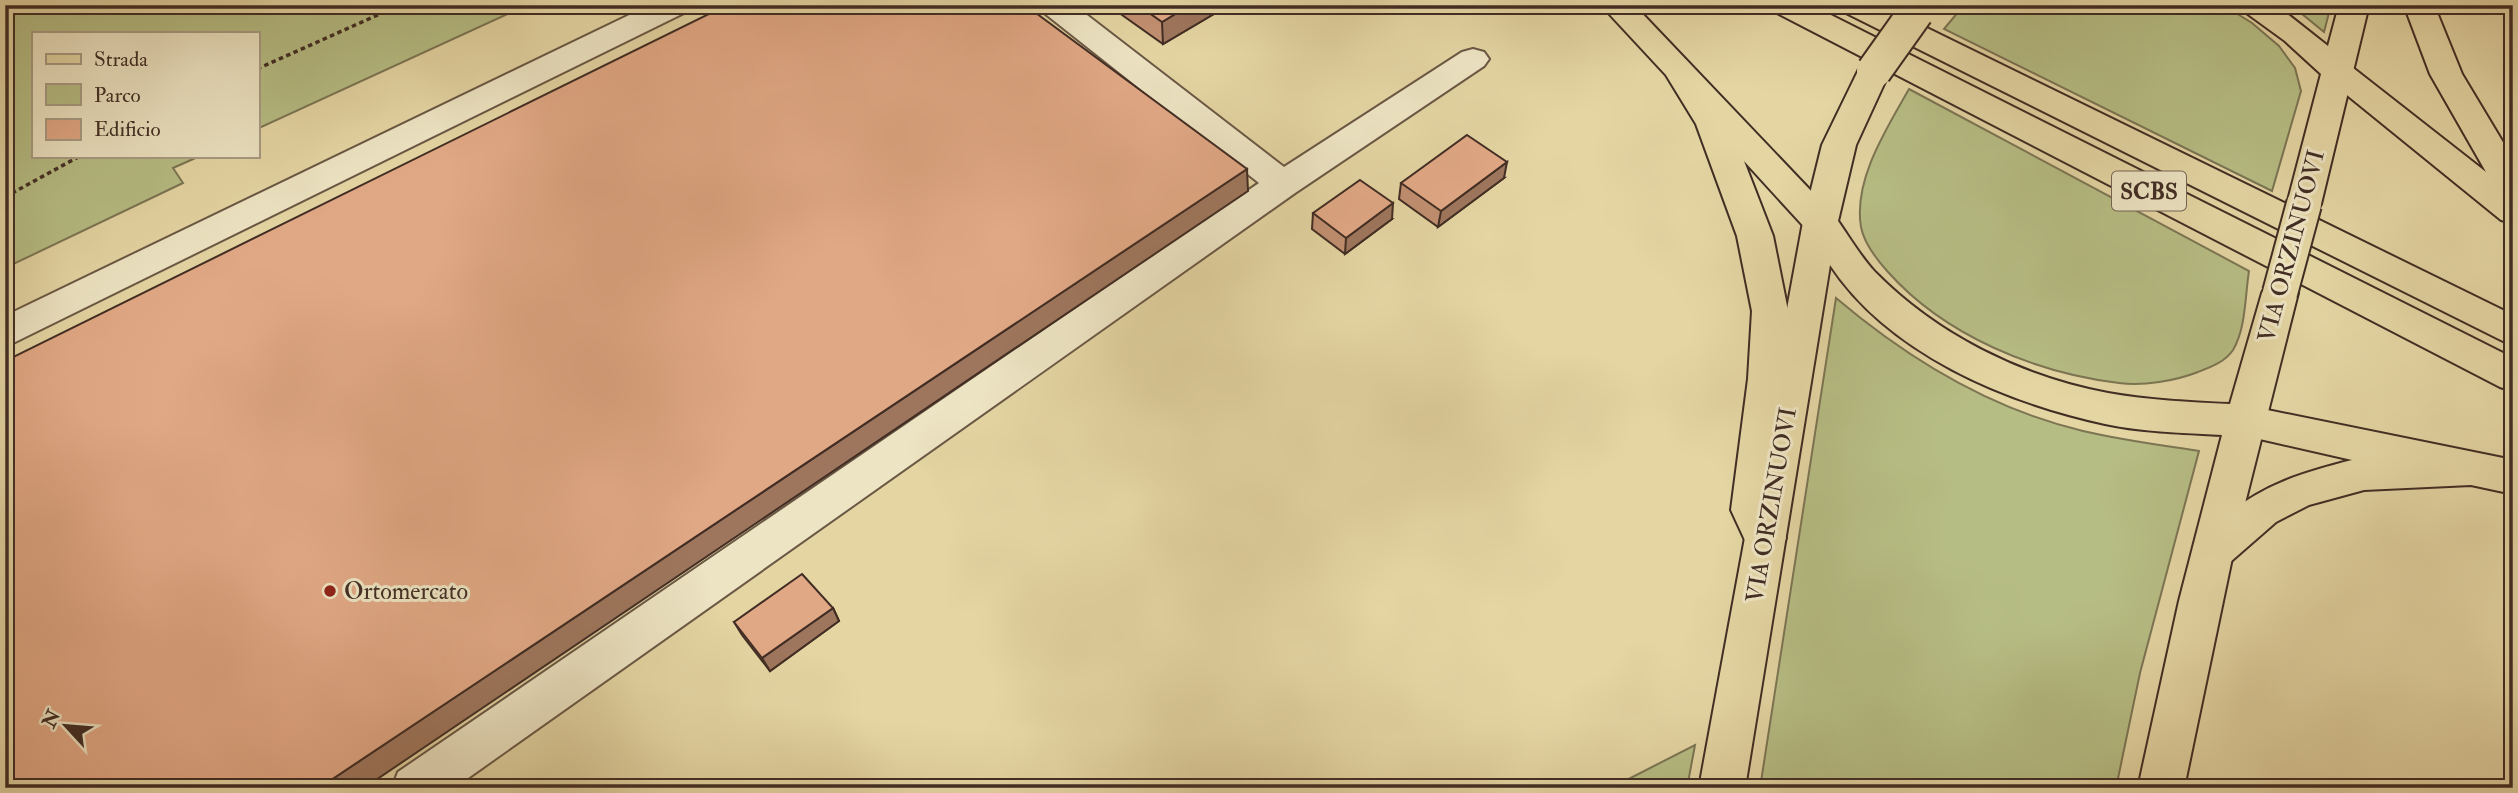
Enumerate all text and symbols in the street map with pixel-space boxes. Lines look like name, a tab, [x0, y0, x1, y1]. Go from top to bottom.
legend	[32, 32, 259, 158]
text: Strada	[94, 46, 148, 73]
text: Parco	[94, 82, 141, 109]
text: Edificio	[94, 116, 161, 143]
street label: VIA ORZINUOVI	[2251, 147, 2332, 346]
road number: SCBS	[2112, 172, 2186, 210]
street label: VIA ORZINUOVI	[1739, 405, 1804, 605]
place label: Ortomercato	[344, 576, 468, 607]
marker: Ortomercato	[322, 583, 338, 599]
north arrow	[32, 692, 102, 762]
text: N	[37, 705, 67, 733]

